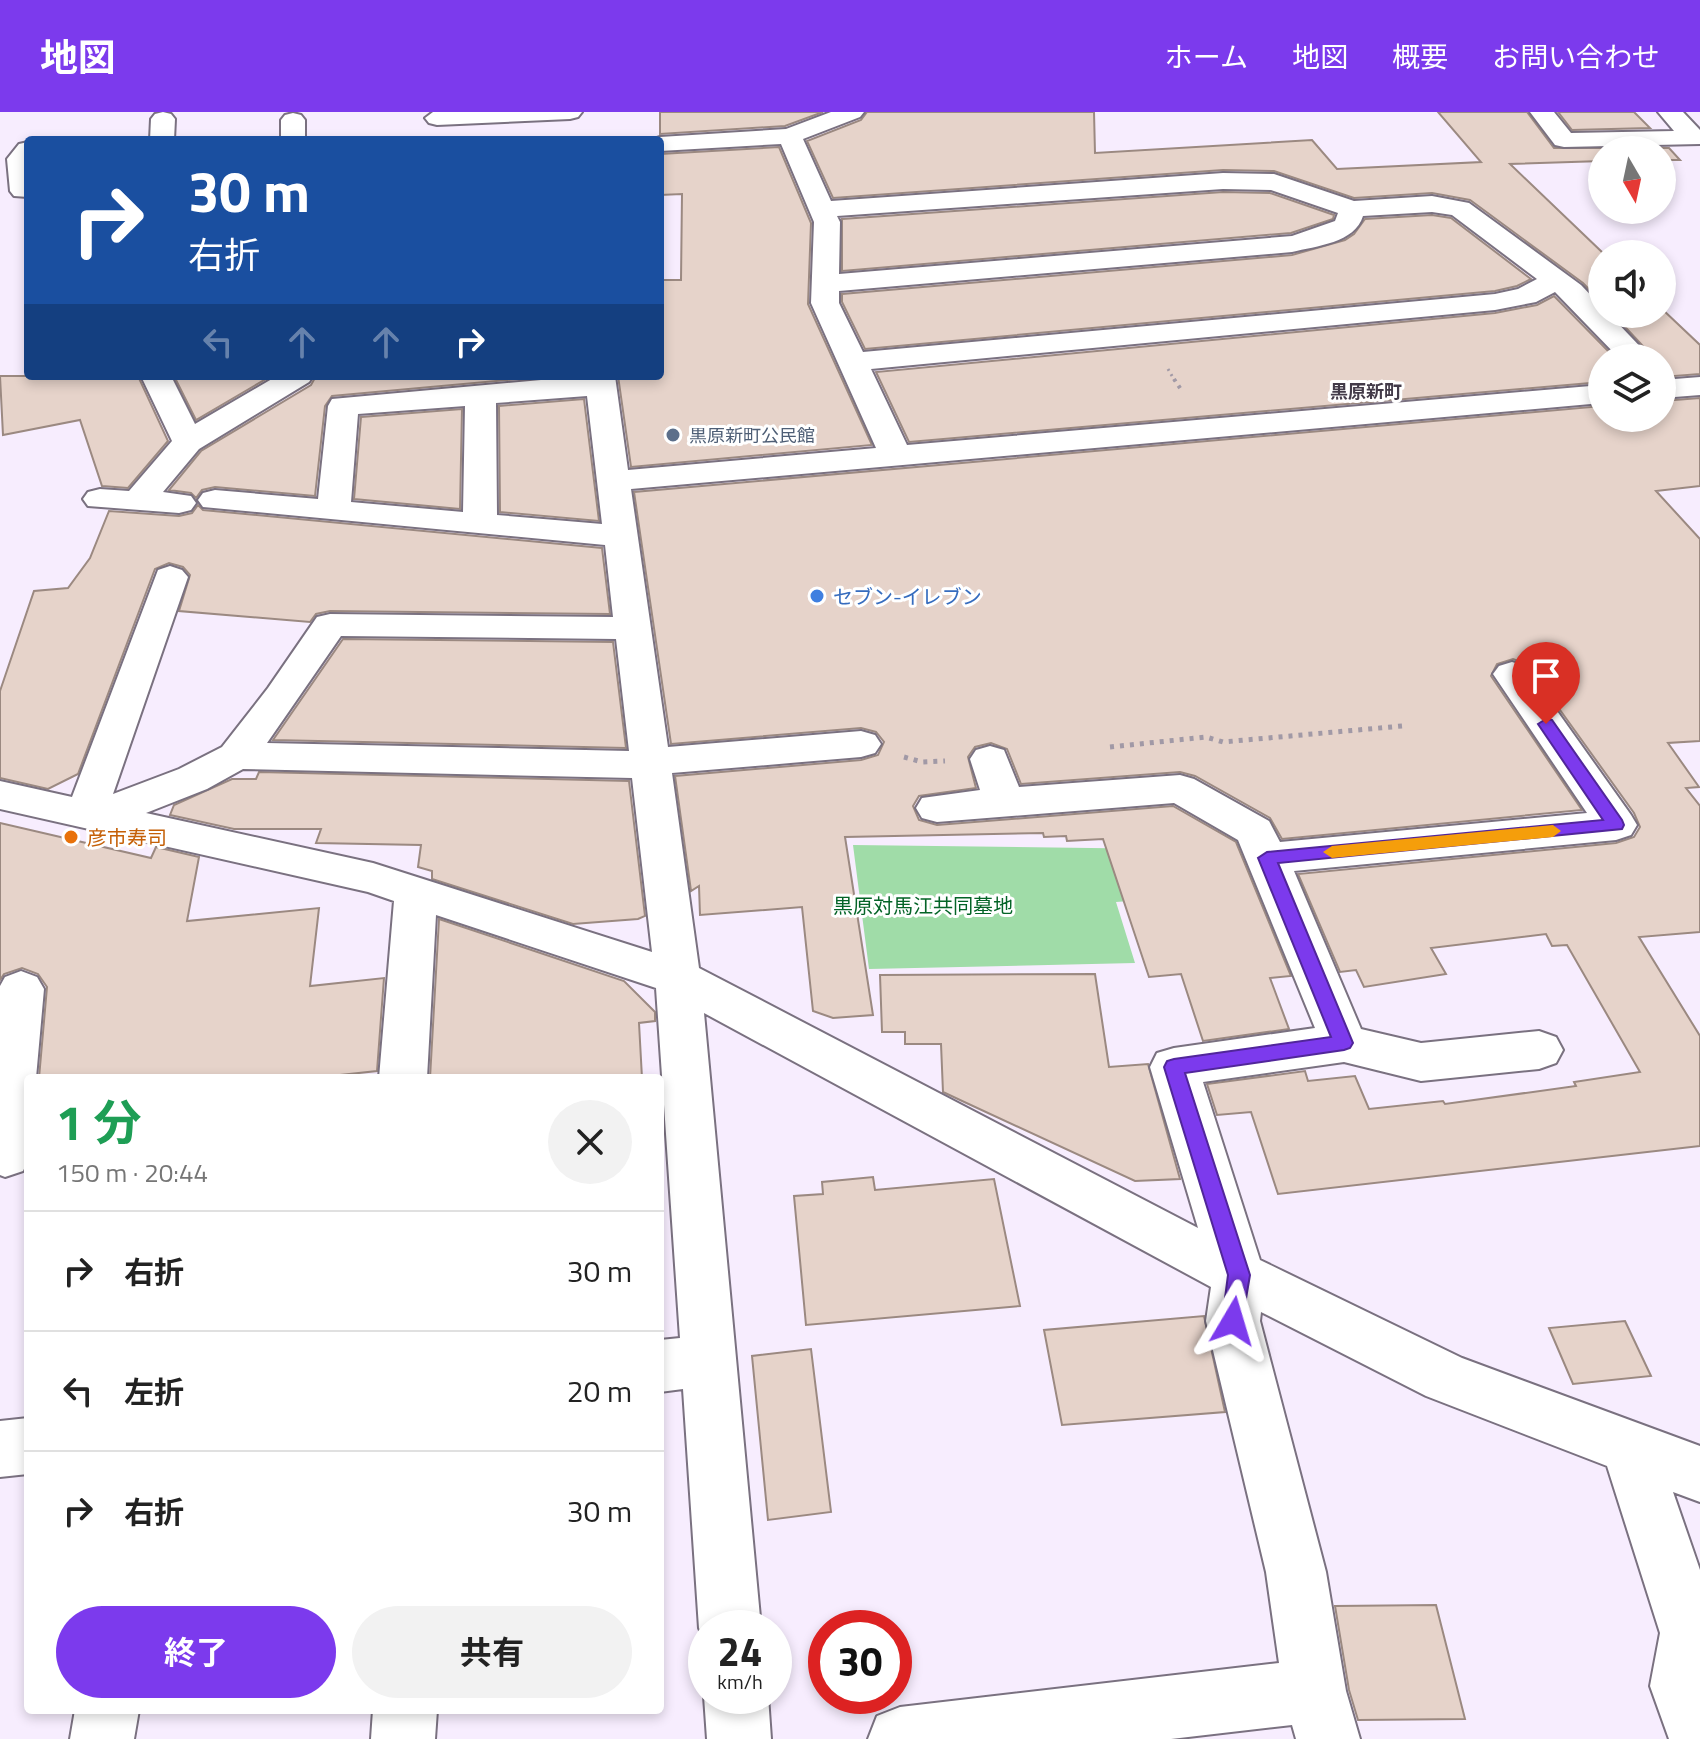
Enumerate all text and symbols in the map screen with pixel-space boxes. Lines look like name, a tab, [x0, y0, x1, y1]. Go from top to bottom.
text: 地図	[40, 28, 116, 86]
text: ホーム	[1165, 35, 1248, 78]
text: 地図	[1292, 35, 1348, 78]
text: 概要	[1392, 35, 1448, 78]
text: お問い合わせ	[1492, 35, 1660, 78]
north arrow	[1588, 136, 1676, 224]
map controls	[1588, 136, 1676, 432]
text: 30 m	[188, 149, 310, 234]
icon: right	[56, 168, 160, 272]
text: 右折	[188, 227, 260, 282]
button: sound	[1588, 240, 1676, 328]
icon: left	[196, 320, 240, 364]
icon: ahead	[280, 320, 324, 364]
icon: ahead	[364, 320, 408, 364]
icon: right	[448, 320, 492, 364]
button: layers	[1588, 344, 1676, 432]
district label: 黒原新町	[1330, 378, 1402, 405]
place label: 黒原新町公民館	[689, 422, 815, 449]
marker: 黒原新町公民館	[664, 426, 682, 444]
place label: セブン-イレブン	[833, 581, 982, 612]
marker: セブン-イレブン	[808, 587, 826, 605]
pin	[1512, 642, 1580, 724]
icon: arrive	[1524, 654, 1568, 698]
place label: 彦市寿司	[87, 822, 167, 853]
marker: 彦市寿司	[62, 828, 80, 846]
park label: 黒原対馬江共同墓地	[833, 890, 1013, 921]
text: 1 分	[56, 1086, 141, 1159]
button: close	[548, 1100, 632, 1184]
text: 150 m · 20:44	[56, 1153, 208, 1192]
text: 30 m	[567, 1248, 632, 1294]
icon: right	[56, 1249, 100, 1293]
text: 右折	[124, 1249, 184, 1295]
position arrow	[1191, 1279, 1275, 1363]
text: 20 m	[567, 1368, 632, 1414]
icon: left	[56, 1369, 100, 1413]
text: 左折	[124, 1369, 184, 1415]
text: 30 m	[567, 1488, 632, 1534]
icon: right	[56, 1489, 100, 1533]
text: 右折	[124, 1489, 184, 1535]
button: 終了	[56, 1606, 336, 1698]
button: 共有	[352, 1606, 632, 1698]
speed limit sign: 30	[808, 1610, 912, 1714]
text: 24	[718, 1621, 762, 1682]
text: km/h	[717, 1666, 763, 1697]

